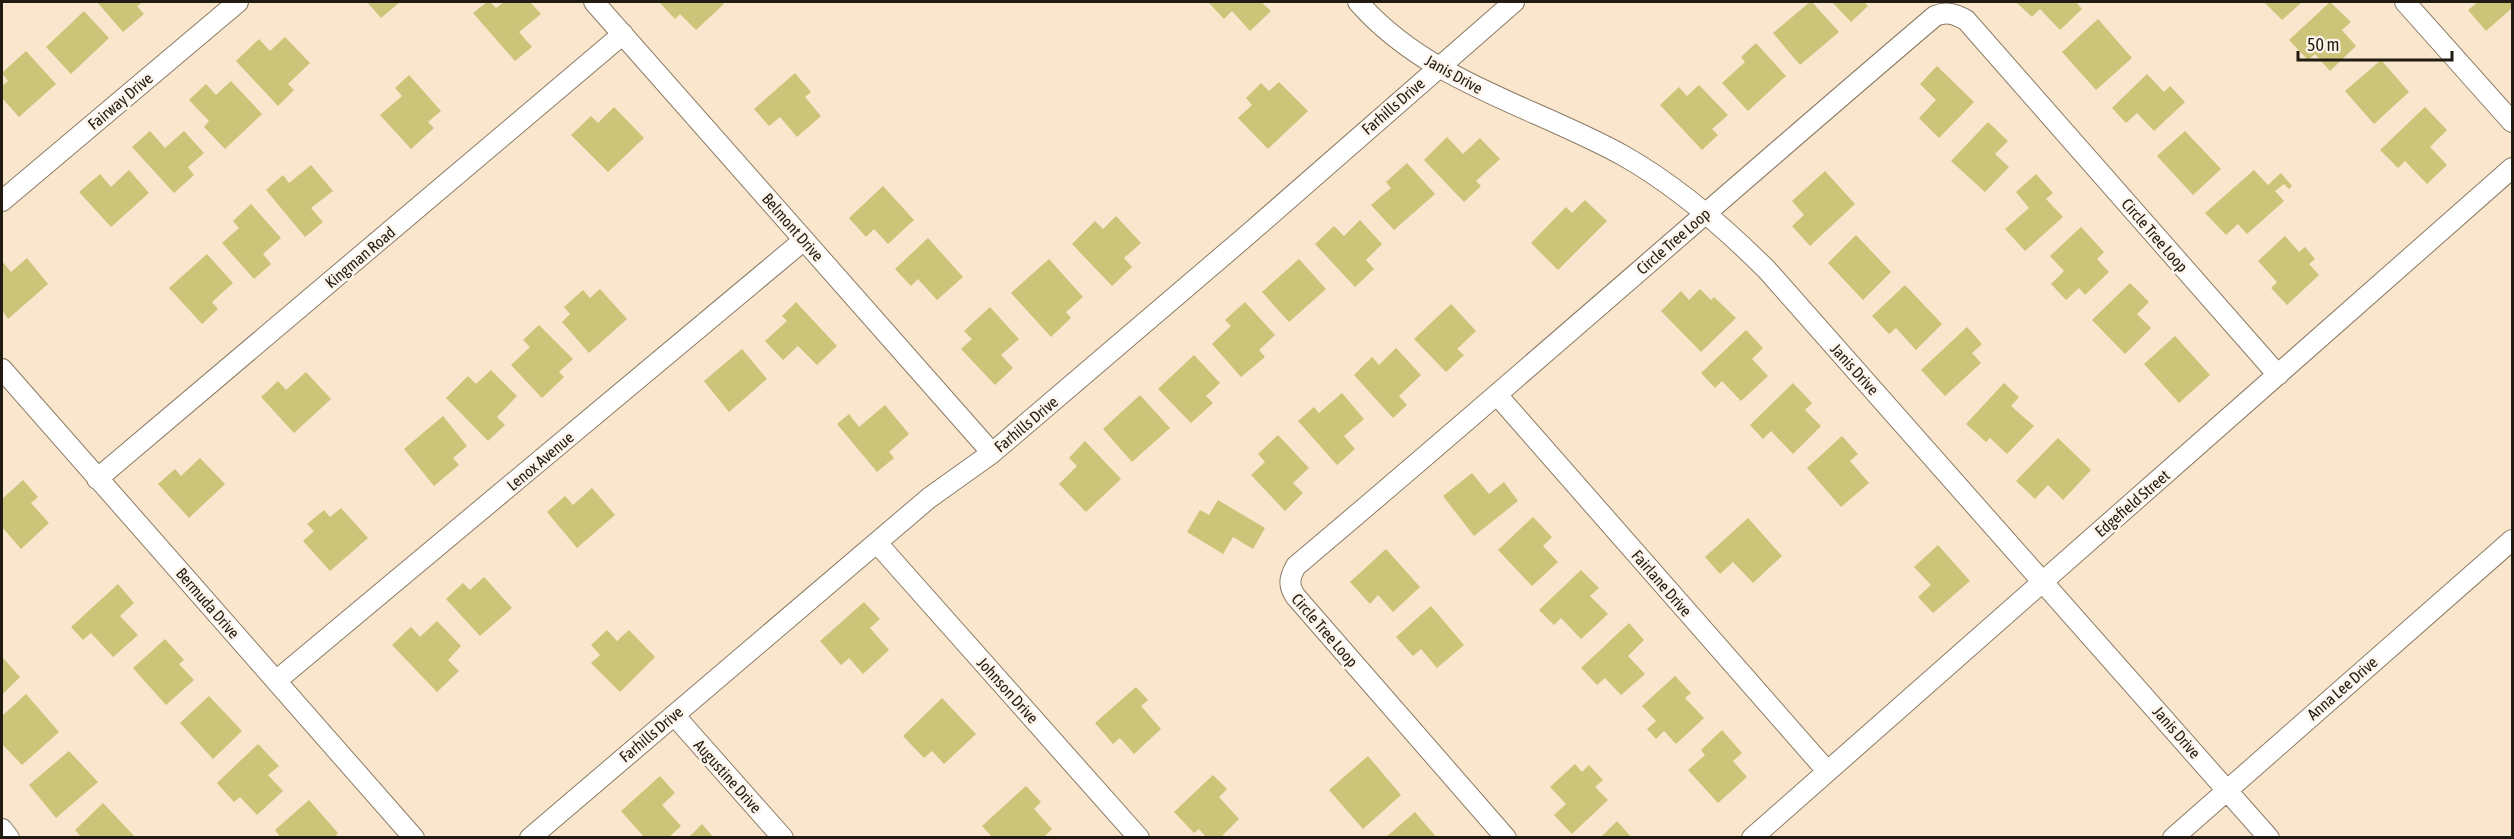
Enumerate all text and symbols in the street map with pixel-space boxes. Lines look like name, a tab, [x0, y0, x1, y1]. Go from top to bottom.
scale bar	[2298, 24, 2452, 62]
text: 50 m	[2307, 34, 2339, 55]
street label: Janis Drive	[1422, 51, 1486, 97]
street label: Fairway Drive	[84, 69, 157, 134]
street label: Farhills Drive	[1358, 74, 1428, 138]
street label: Belmont Drive	[759, 189, 827, 265]
street label: Circle Tree Loop	[2118, 195, 2192, 276]
street label: Circle Tree Loop	[1633, 204, 1714, 278]
street label: Kingman Road	[321, 223, 399, 292]
street label: Janis Drive	[1827, 340, 1883, 398]
street label: Farhills Drive	[991, 392, 1061, 456]
street label: Lenox Avenue	[503, 428, 577, 494]
street label: Edgefield Street	[2091, 466, 2174, 541]
street label: Fairlane Drive	[1628, 546, 1696, 620]
street label: Bermuda Drive	[173, 564, 243, 642]
street label: Circle Tree Loop	[1288, 590, 1362, 671]
street label: Johnson Drive	[974, 653, 1042, 727]
street label: Anna Lee Drive	[2303, 653, 2381, 723]
street label: Farhills Drive	[616, 702, 686, 766]
street label: Janis Drive	[2150, 702, 2204, 762]
street label: Augustine Drive	[690, 736, 766, 817]

